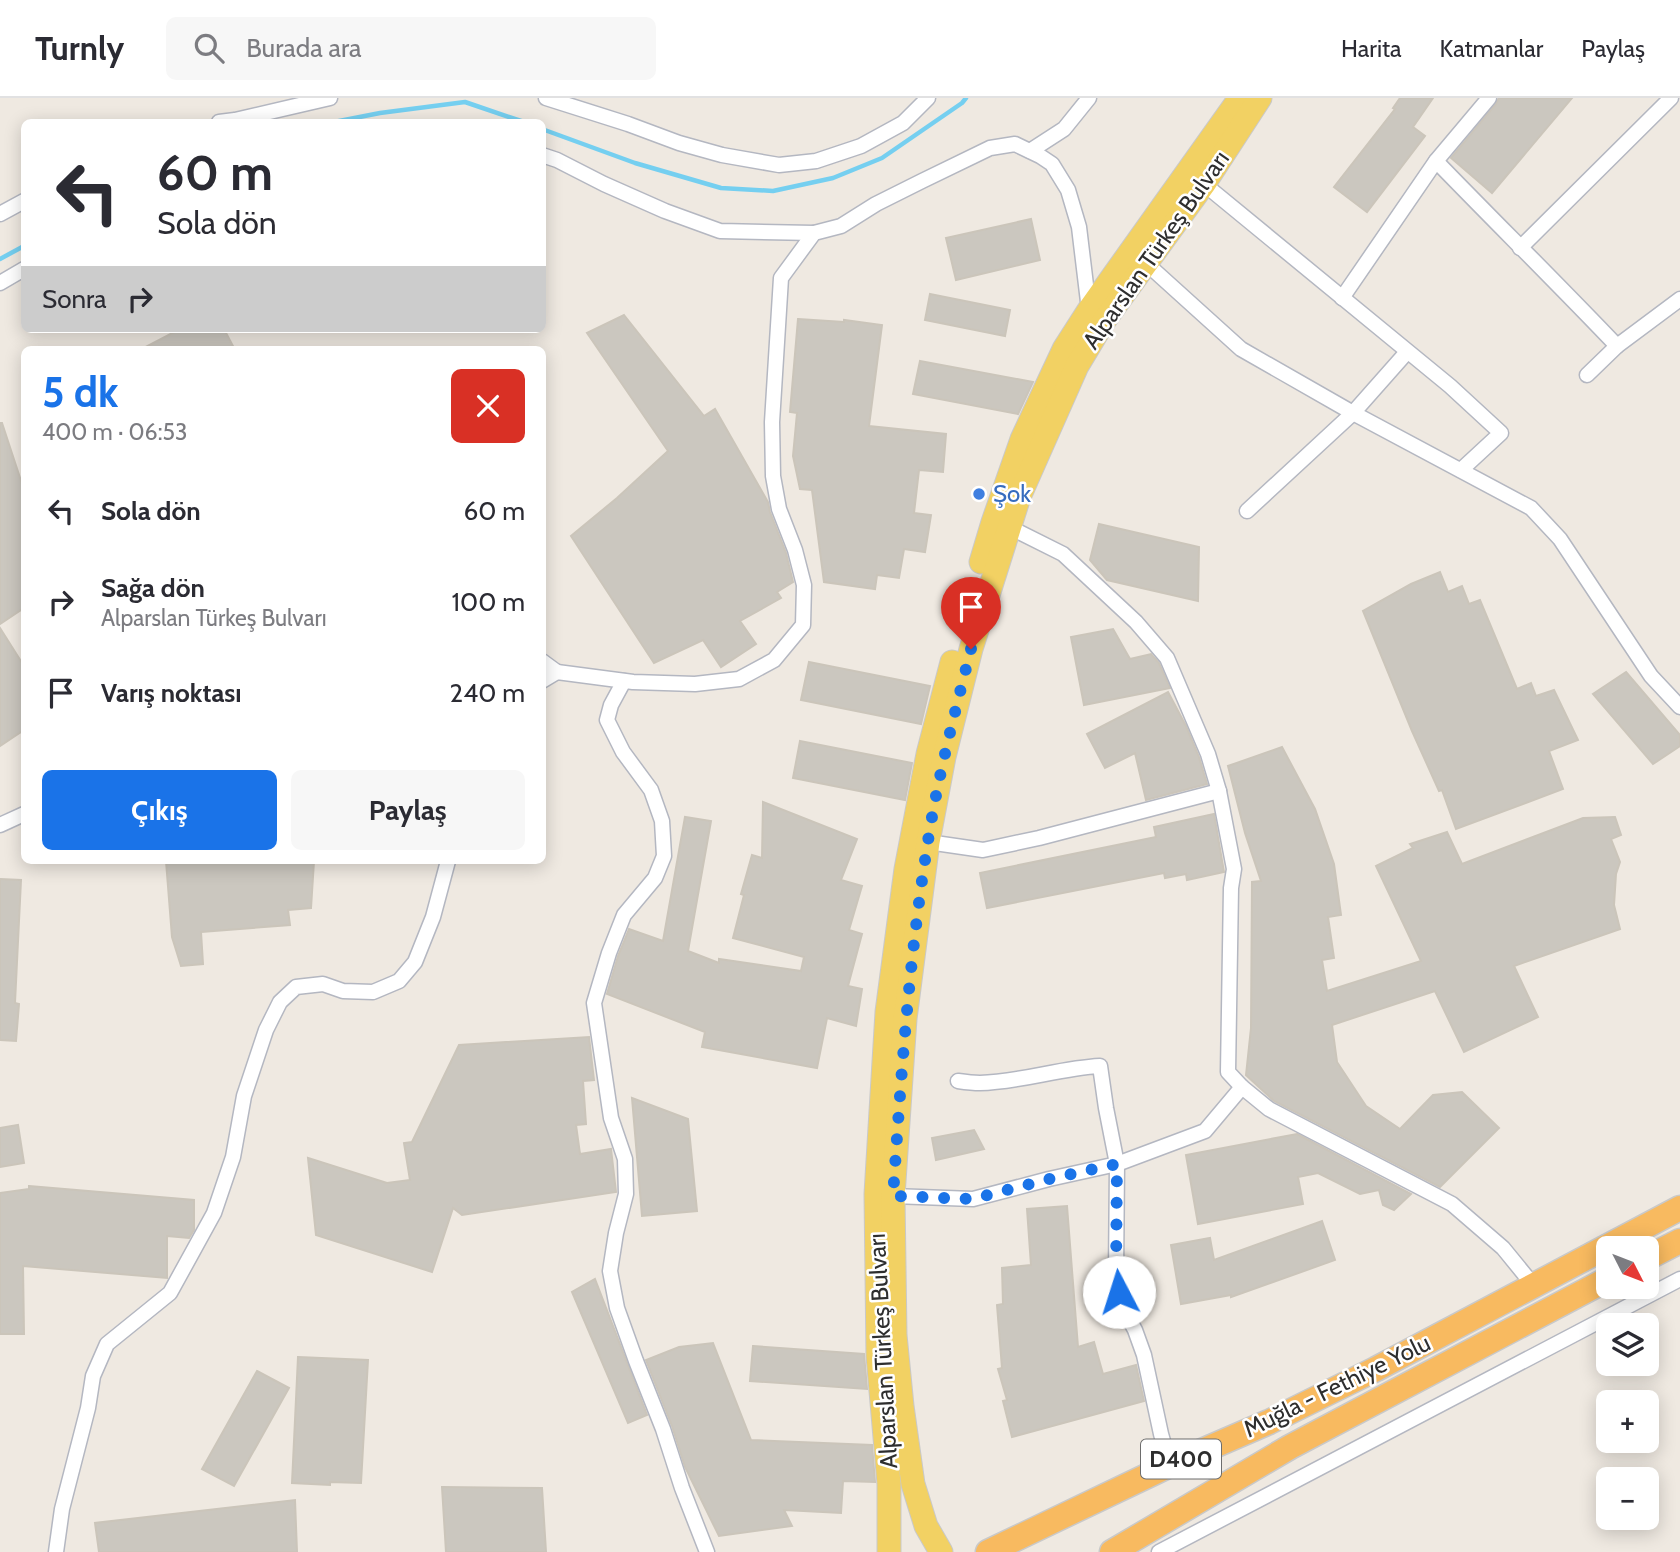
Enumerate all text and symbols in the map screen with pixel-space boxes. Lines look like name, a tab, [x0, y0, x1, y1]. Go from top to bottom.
search box	[166, 17, 656, 80]
text: Turnly	[35, 28, 124, 68]
icon: search	[190, 29, 228, 67]
text: Burada ara	[246, 32, 361, 64]
text: Harita	[1341, 34, 1402, 63]
text: Katmanlar	[1440, 34, 1543, 63]
text: Paylaş	[1581, 34, 1645, 63]
text: 60 m	[157, 143, 273, 202]
street label: Alparslan Türkeş Bulvarı	[1076, 145, 1235, 355]
icon: left	[42, 147, 133, 238]
text: Sola dön	[157, 203, 277, 242]
icon: right	[121, 280, 159, 318]
text: Sonra	[42, 283, 107, 315]
text: 5 dk	[42, 366, 118, 418]
button: close	[451, 369, 525, 443]
text: 400 m · 06:53	[42, 418, 187, 446]
place label: Şok	[993, 479, 1031, 508]
marker: Şok	[971, 486, 987, 502]
icon: left	[42, 492, 80, 530]
text: Sola dön	[101, 495, 201, 527]
text: 60 m	[463, 495, 525, 527]
text: Sağa dön	[101, 572, 205, 604]
pin	[941, 577, 1001, 649]
icon: right	[42, 583, 80, 621]
text: 100 m	[452, 586, 525, 618]
icon: arrive	[952, 588, 990, 626]
text: Alparslan Türkeş Bulvarı	[101, 604, 327, 632]
icon: arrive	[42, 674, 80, 712]
text: Varış noktası	[101, 677, 242, 709]
text: 240 m	[450, 677, 525, 709]
button: Çıkış	[42, 770, 277, 850]
button: Paylaş	[291, 770, 525, 850]
street label: Alparslan Türkeş Bulvarı	[862, 1233, 903, 1469]
north arrow	[1596, 1236, 1659, 1298]
map controls	[1596, 1236, 1659, 1530]
position arrow	[1082, 1255, 1156, 1329]
button: layers	[1596, 1313, 1659, 1376]
street label: Muğla - Fethiye Yolu	[1239, 1328, 1435, 1443]
button: +	[1596, 1390, 1659, 1453]
road number: D400	[1141, 1440, 1221, 1478]
button: −	[1596, 1467, 1659, 1530]

